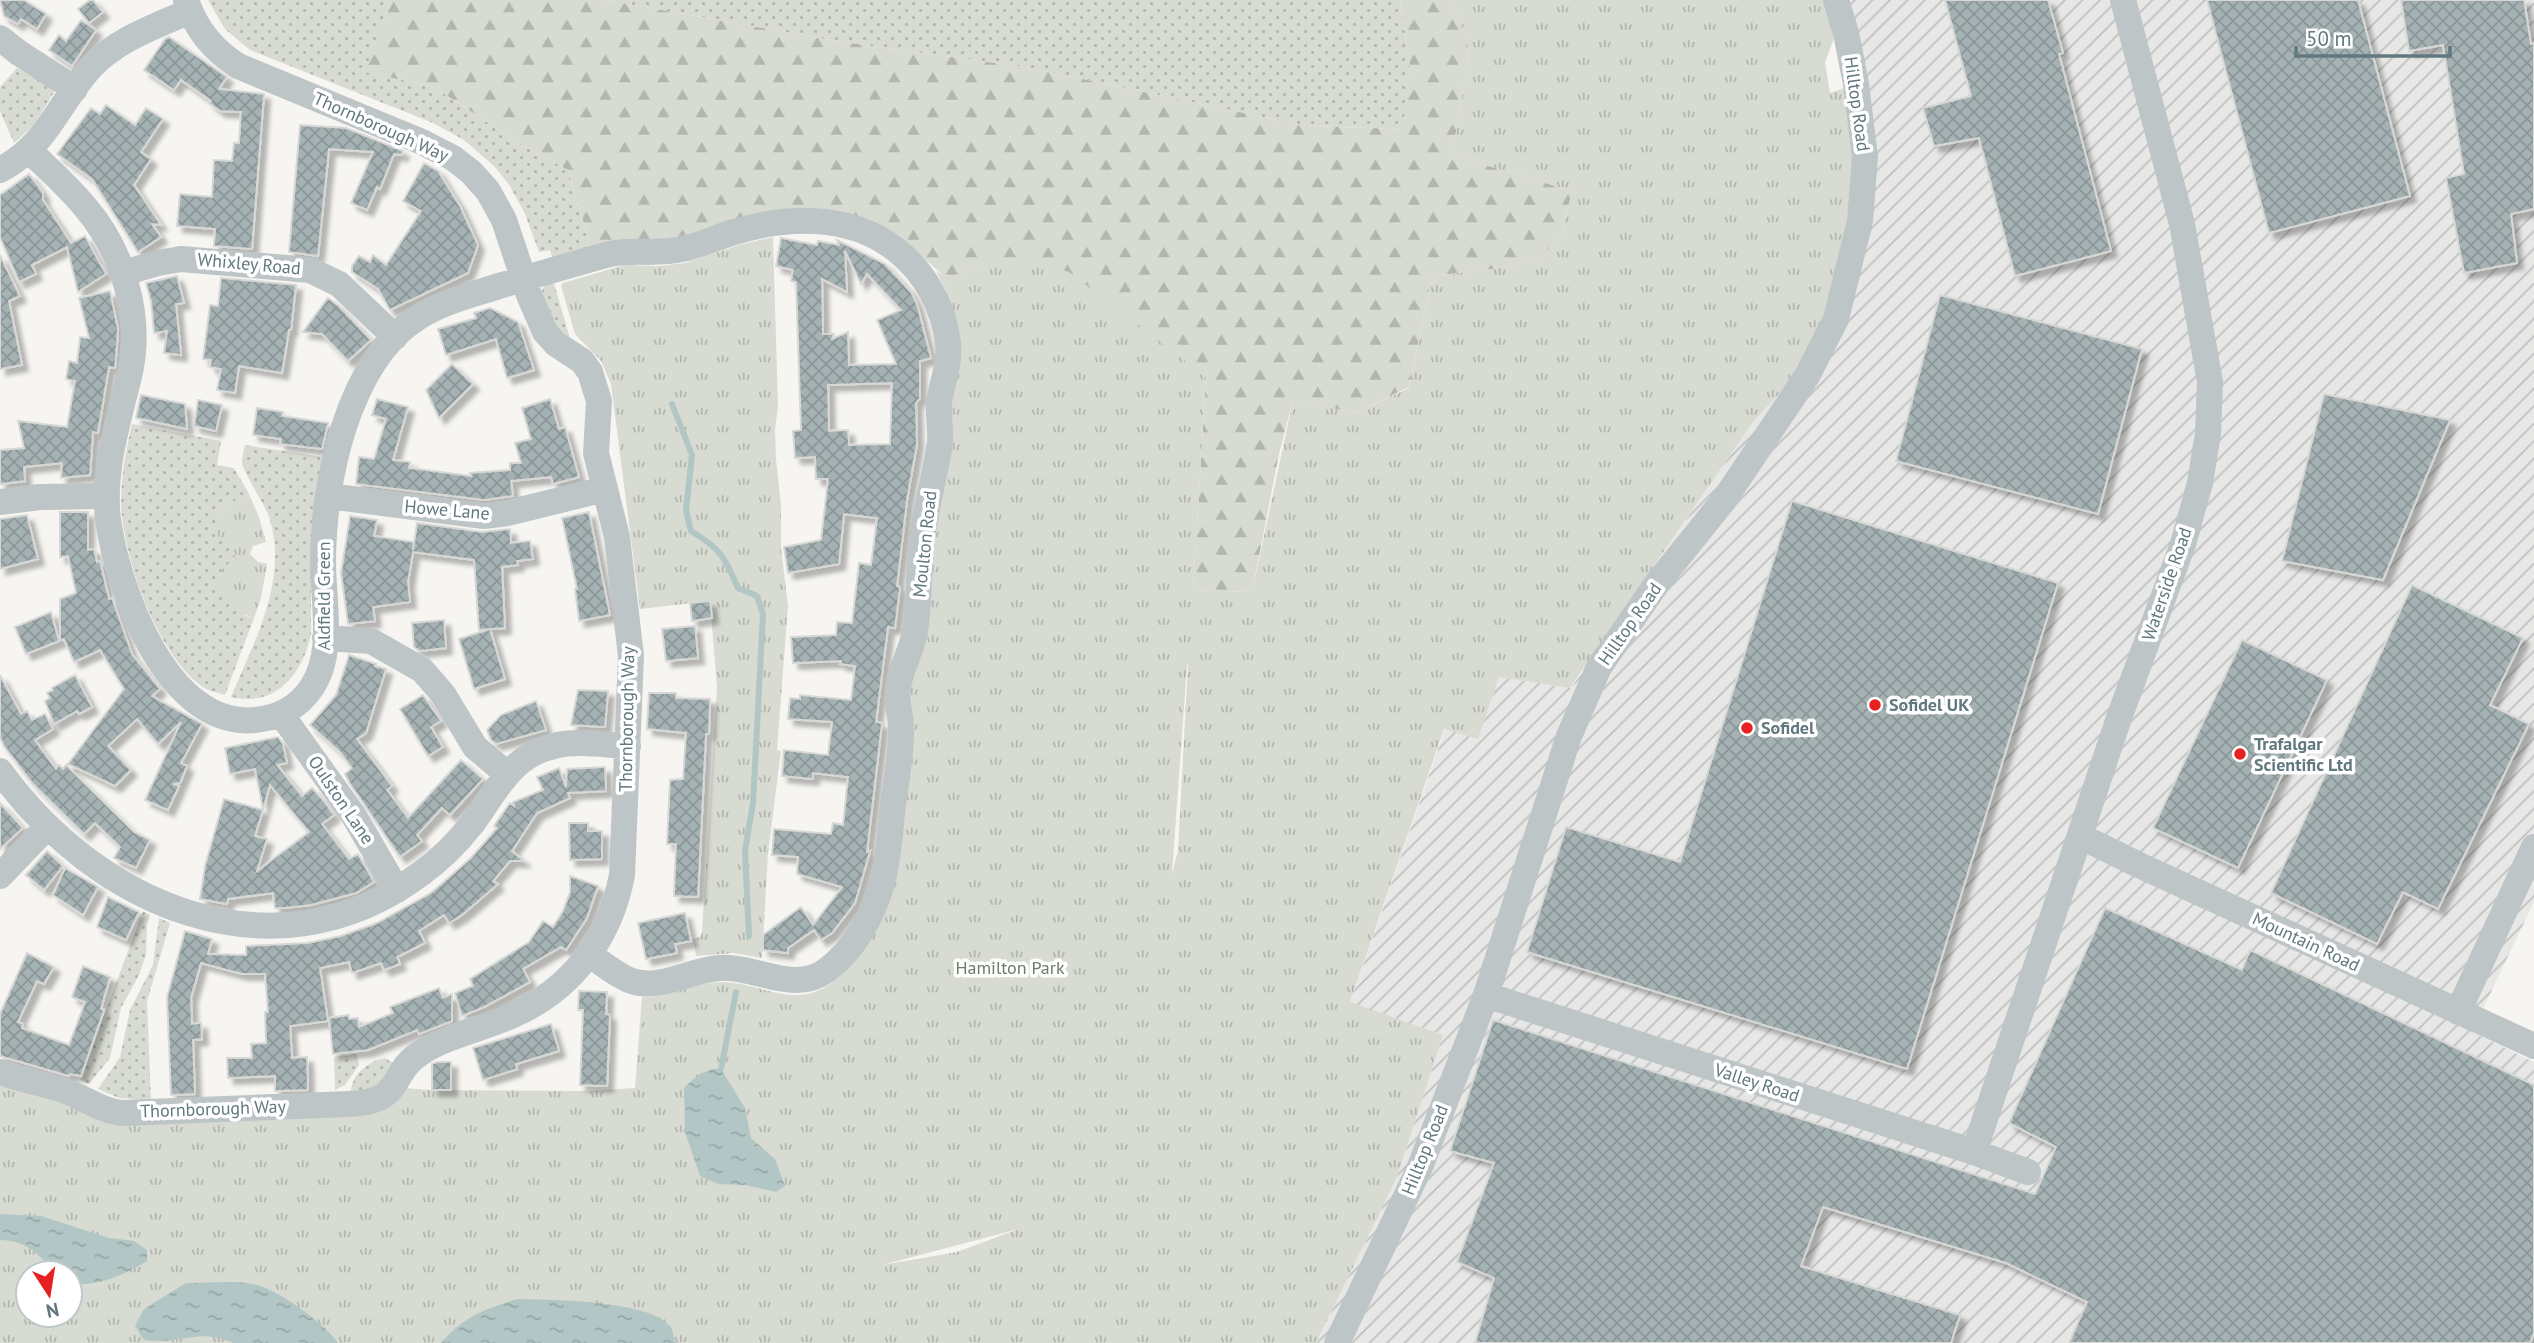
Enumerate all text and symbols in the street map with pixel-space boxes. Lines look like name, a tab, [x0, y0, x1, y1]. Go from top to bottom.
scale bar	[2296, 14, 2450, 58]
text: 50 m	[2306, 25, 2352, 52]
street label: Hilltop Road	[1839, 55, 1876, 153]
street label: Thornborough Way	[310, 86, 453, 167]
street label: Whixley Road	[196, 248, 302, 279]
street label: Moulton Road	[907, 489, 942, 598]
street label: Howe Lane	[404, 494, 491, 525]
street label: Waterside Road	[2136, 524, 2197, 644]
street label: Aldfield Green	[312, 541, 335, 651]
street label: Hilltop Road	[1593, 578, 1666, 669]
street label: Thornborough Way	[614, 645, 639, 792]
place label: Sofidel UK	[1889, 693, 1969, 716]
marker: Sofidel UK	[1867, 697, 1883, 713]
place label: Sofidel	[1761, 716, 1815, 739]
marker: Sofidel	[1739, 720, 1755, 736]
place label: Trafalgar Scientific Ltd	[2254, 732, 2353, 776]
marker: Trafalgar Scientific Ltd	[2232, 746, 2248, 762]
street label: Oulston Lane	[303, 751, 379, 848]
street label: Mountain Road	[2249, 907, 2364, 976]
park label: Hamilton Park	[955, 956, 1065, 979]
street label: Valley Road	[1711, 1058, 1803, 1107]
street label: Thornborough Way	[140, 1094, 287, 1123]
street label: Hilltop Road	[1396, 1101, 1453, 1198]
north arrow	[14, 1259, 84, 1329]
text: N	[44, 1298, 61, 1324]

